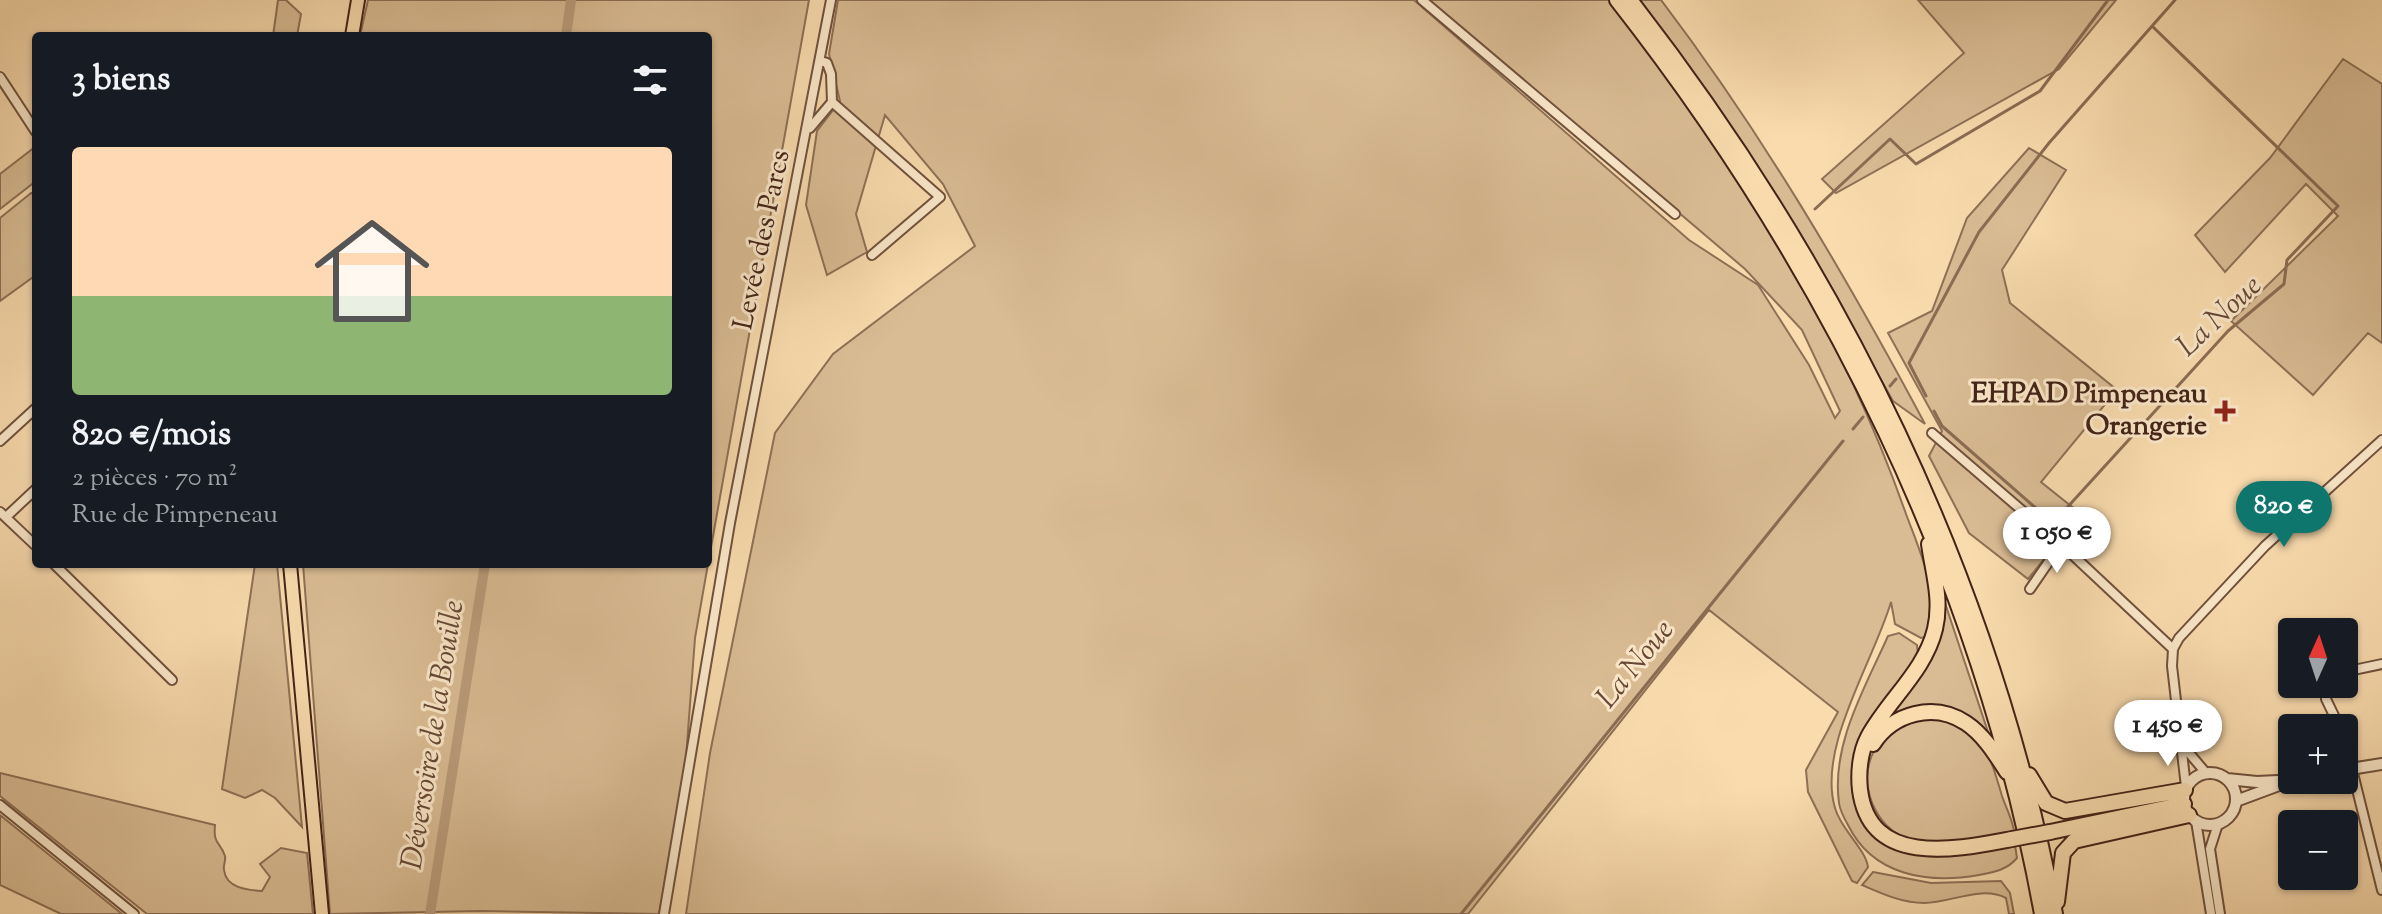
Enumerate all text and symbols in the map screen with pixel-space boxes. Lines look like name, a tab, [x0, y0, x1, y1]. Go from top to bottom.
text: 3 biens	[72, 56, 170, 105]
icon: filters	[628, 58, 672, 102]
street label: Levée des Parcs	[724, 146, 802, 334]
icon: home	[300, 199, 444, 343]
water label: La Noue	[2168, 266, 2272, 368]
place label: EHPAD Pimpeneau Orangerie	[1971, 375, 2208, 447]
marker: EHPAD Pimpeneau Orangerie	[2214, 400, 2236, 422]
text: 820 €/mois	[72, 411, 231, 460]
text: 2 pièces · 70 m²	[72, 460, 237, 497]
pin: 820 €	[2228, 481, 2340, 549]
text: 820 €	[2254, 488, 2314, 525]
text: Rue de Pimpeneau	[72, 497, 278, 534]
pin: 1 050 €	[1983, 507, 2131, 575]
text: 1 050 €	[2021, 514, 2093, 551]
water label: Déversoire de la Bouille	[392, 597, 476, 873]
water label: La Noue	[1587, 611, 1685, 719]
north arrow	[2278, 618, 2358, 698]
map controls	[2278, 618, 2358, 890]
pin: 1 450 €	[2094, 700, 2242, 768]
text: 1 450 €	[2132, 707, 2204, 744]
button: +	[2278, 714, 2358, 794]
button: −	[2278, 810, 2358, 890]

